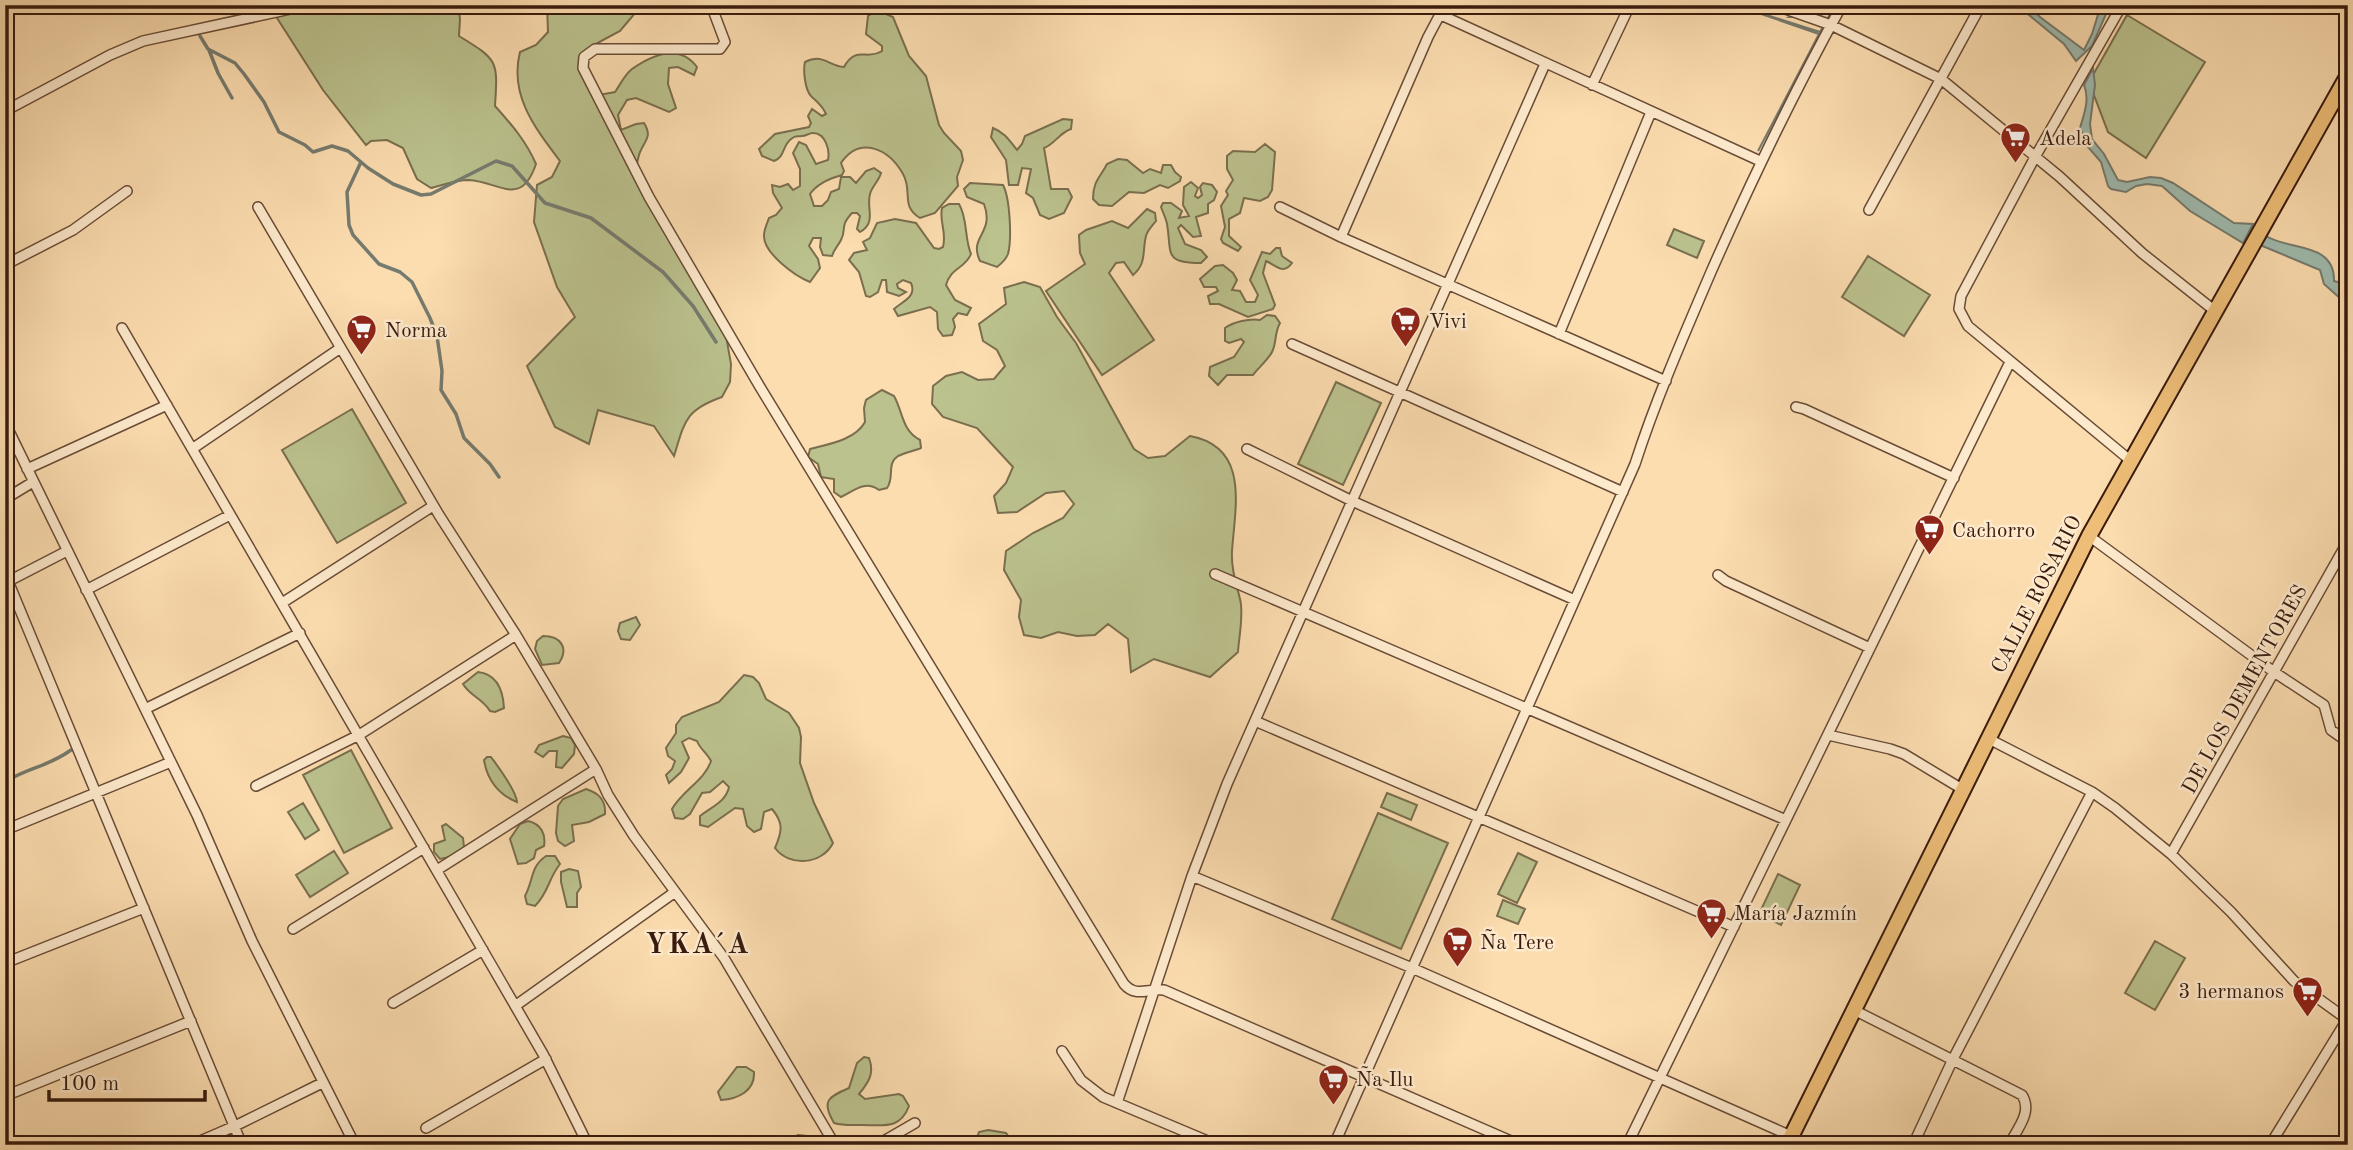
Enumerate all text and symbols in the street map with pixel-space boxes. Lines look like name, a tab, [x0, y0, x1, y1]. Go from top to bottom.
supermarket icon: Adela	[1999, 121, 2033, 165]
place label: Adela	[2039, 129, 2092, 150]
supermarket icon: Vivi	[1389, 304, 1423, 348]
place label: Vivi	[1429, 312, 1467, 333]
supermarket icon: Norma	[345, 313, 379, 357]
place label: Norma	[385, 321, 447, 342]
street label: CALLE ROSARIO	[1989, 512, 2086, 677]
supermarket icon: Cachorro	[1912, 513, 1946, 557]
place label: Cachorro	[1952, 521, 2035, 542]
street label: DE LOS DEMENTORES	[2179, 582, 2312, 798]
supermarket icon: María Jazmín	[1694, 896, 1728, 940]
place label: María Jazmín	[1734, 904, 1857, 925]
supermarket icon: Ña Tere	[1440, 925, 1474, 969]
place label: Ña Tere	[1480, 928, 1554, 954]
district label: YKA´A	[645, 932, 751, 960]
supermarket icon: 3 hermanos	[2290, 974, 2324, 1018]
place label: 3 hermanos	[2178, 982, 2284, 1003]
scale bar	[49, 1059, 205, 1103]
supermarket icon: Ña Ilu	[1316, 1062, 1350, 1106]
place label: Ña Ilu	[1356, 1065, 1414, 1091]
text: 100 m	[60, 1074, 119, 1095]

